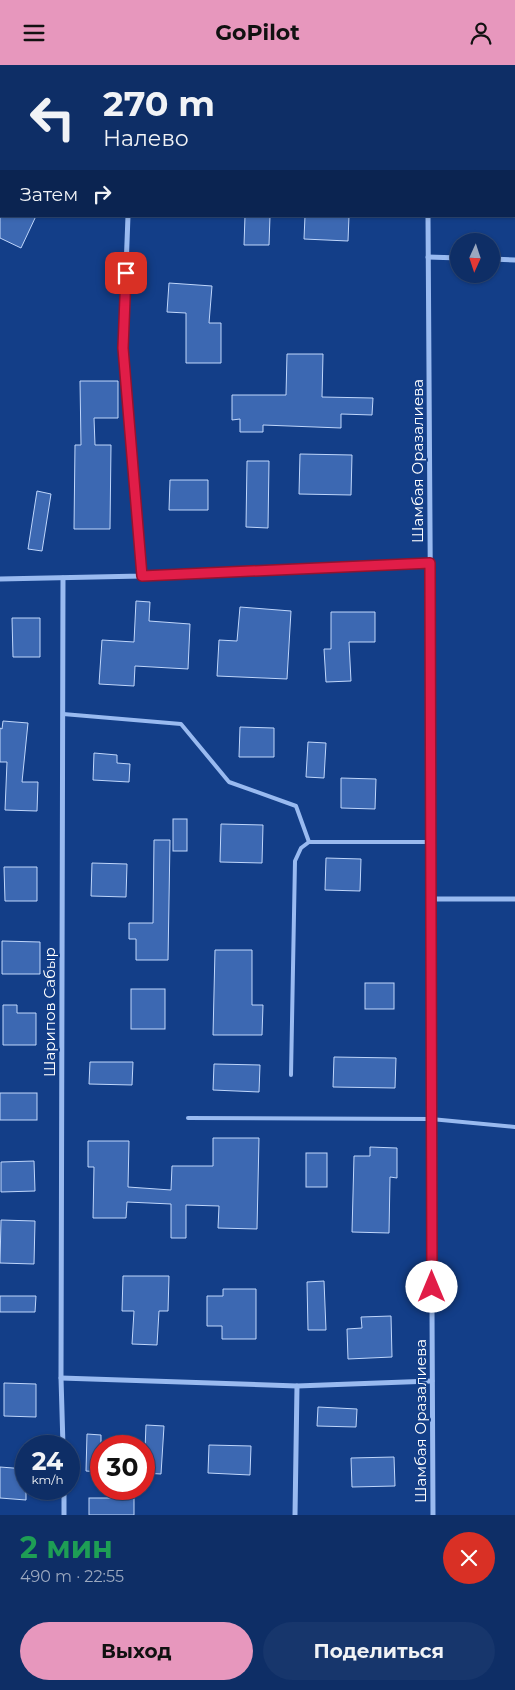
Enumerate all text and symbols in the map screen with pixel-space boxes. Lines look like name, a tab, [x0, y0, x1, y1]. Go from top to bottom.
icon: menu	[20, 19, 48, 47]
text: GoPilot	[215, 19, 300, 46]
icon: person	[467, 19, 495, 47]
text: 270 m	[103, 82, 215, 125]
icon: left	[20, 85, 85, 150]
text: Налево	[103, 125, 189, 152]
icon: right	[88, 180, 116, 208]
text: Затем	[20, 183, 78, 206]
north arrow	[450, 233, 500, 283]
map controls	[450, 233, 500, 283]
pin	[105, 252, 147, 294]
icon: arrive	[112, 259, 140, 287]
street label: Шамбая Оразалиева	[408, 379, 427, 543]
street label: Шарипов Сабыр	[40, 947, 59, 1077]
position arrow	[405, 1260, 457, 1312]
street label: Шамбая Оразалиева	[411, 1339, 430, 1503]
speed limit sign: 30	[90, 1435, 155, 1500]
text: 24	[32, 1446, 63, 1476]
text: km/h	[31, 1472, 64, 1487]
text: 2 мин	[20, 1529, 113, 1566]
button: close	[443, 1532, 495, 1584]
text: 490 m · 22:55	[20, 1567, 124, 1586]
button: Выход	[20, 1622, 253, 1680]
button: Поделиться	[263, 1622, 495, 1680]

